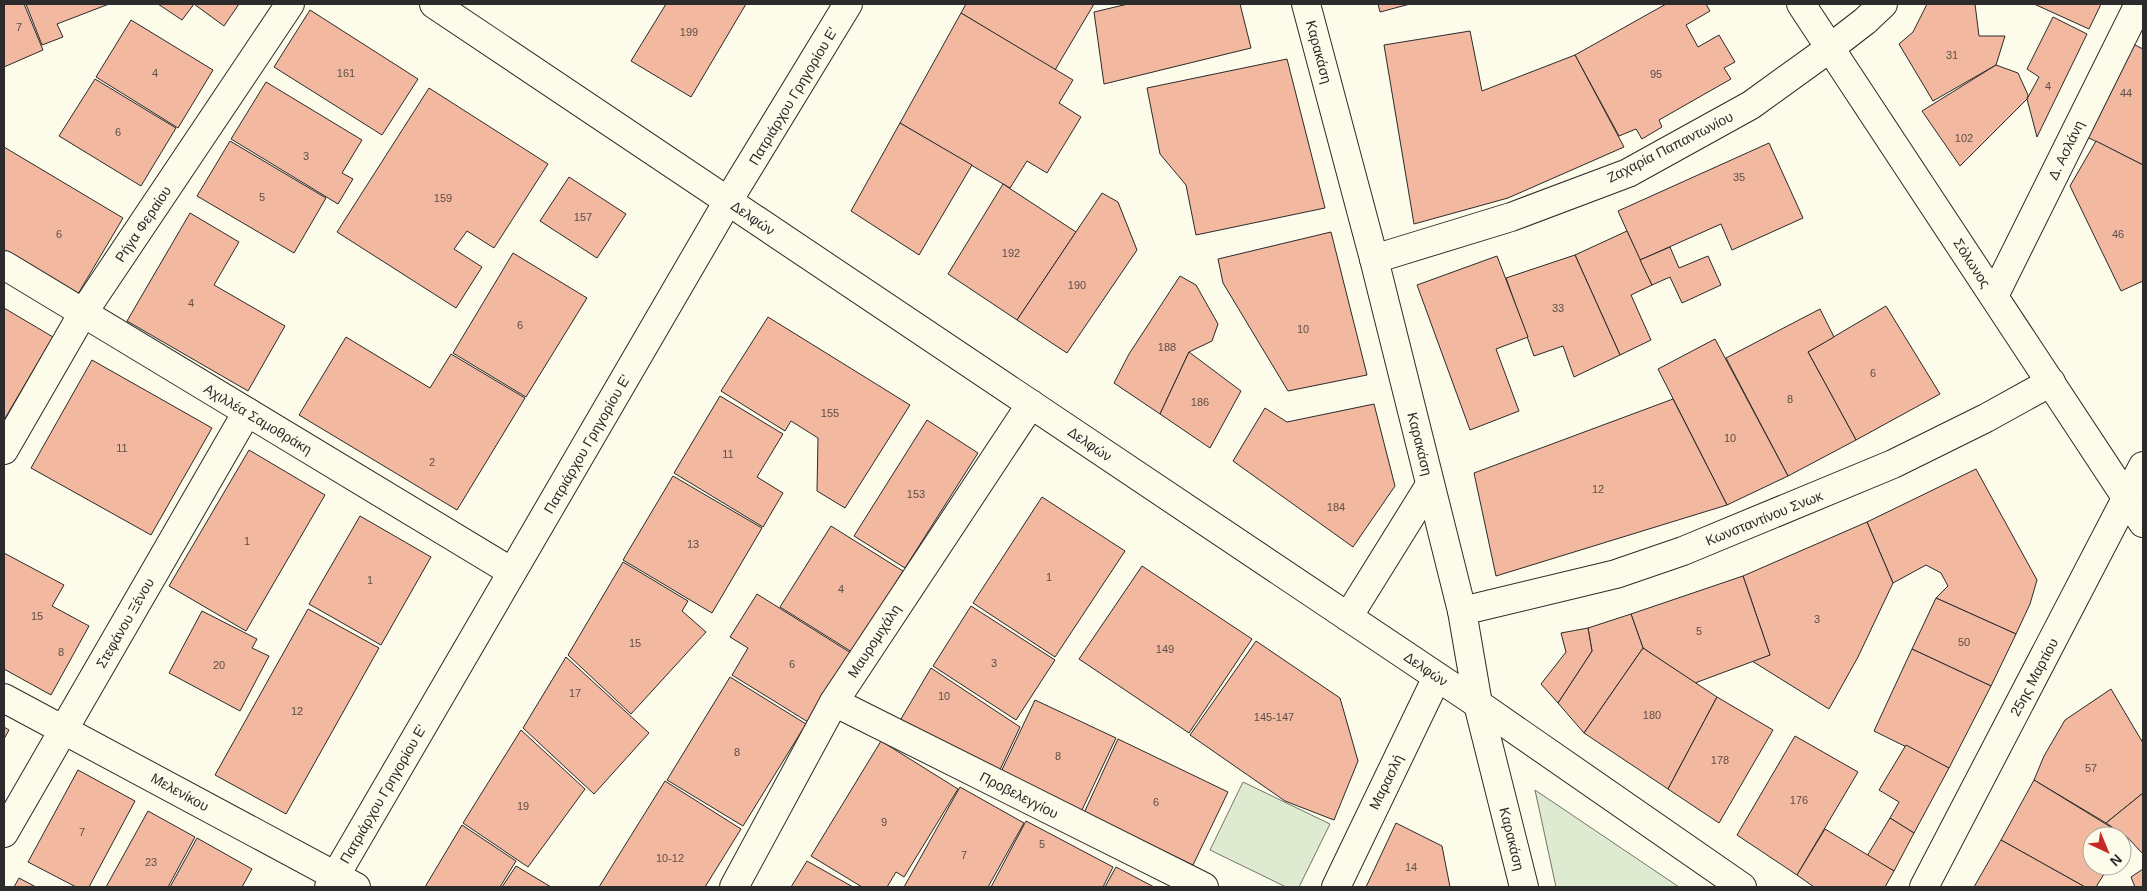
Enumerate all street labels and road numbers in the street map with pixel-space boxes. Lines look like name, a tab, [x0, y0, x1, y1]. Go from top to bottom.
street label: Καρακάση	[1303, 19, 1335, 85]
street label: Πατριάρχου Γρηγορίου Ε'	[745, 24, 841, 168]
street label: Ζαχαρία Παπαντωνίου	[1604, 108, 1736, 186]
street label: Δ. Ασλάνη	[2045, 118, 2087, 182]
street label: Ρήγα Φεραίου	[112, 183, 174, 265]
street label: Δελφών	[728, 198, 778, 238]
street label: Σόλωνος	[1950, 235, 1994, 291]
street label: Πατριάρχου Γρηγορίου Ε'	[541, 372, 633, 516]
street label: Αχιλλέα Σαμοθράκη	[201, 380, 315, 458]
street label: Καρακάση	[1404, 411, 1436, 477]
street label: Δελφών	[1065, 424, 1115, 464]
street label: Κωνσταντίνου Σνωκ	[1703, 487, 1826, 549]
street label: Στεφάνου Ξένου	[93, 575, 157, 671]
street label: Μαυρομιχάλη	[844, 601, 904, 681]
street label: 25ης Μαρτίου	[2007, 635, 2061, 719]
street label: Δελφών	[1401, 649, 1451, 689]
street label: Πατριάρχου Γρηγορίου Ε'	[337, 722, 429, 866]
street label: Μαρασλή	[1366, 752, 1406, 812]
street label: Προβελεγγίου	[977, 768, 1061, 822]
street label: Μελενίκου	[148, 770, 212, 814]
street label: Καρακάση	[1496, 806, 1528, 872]

